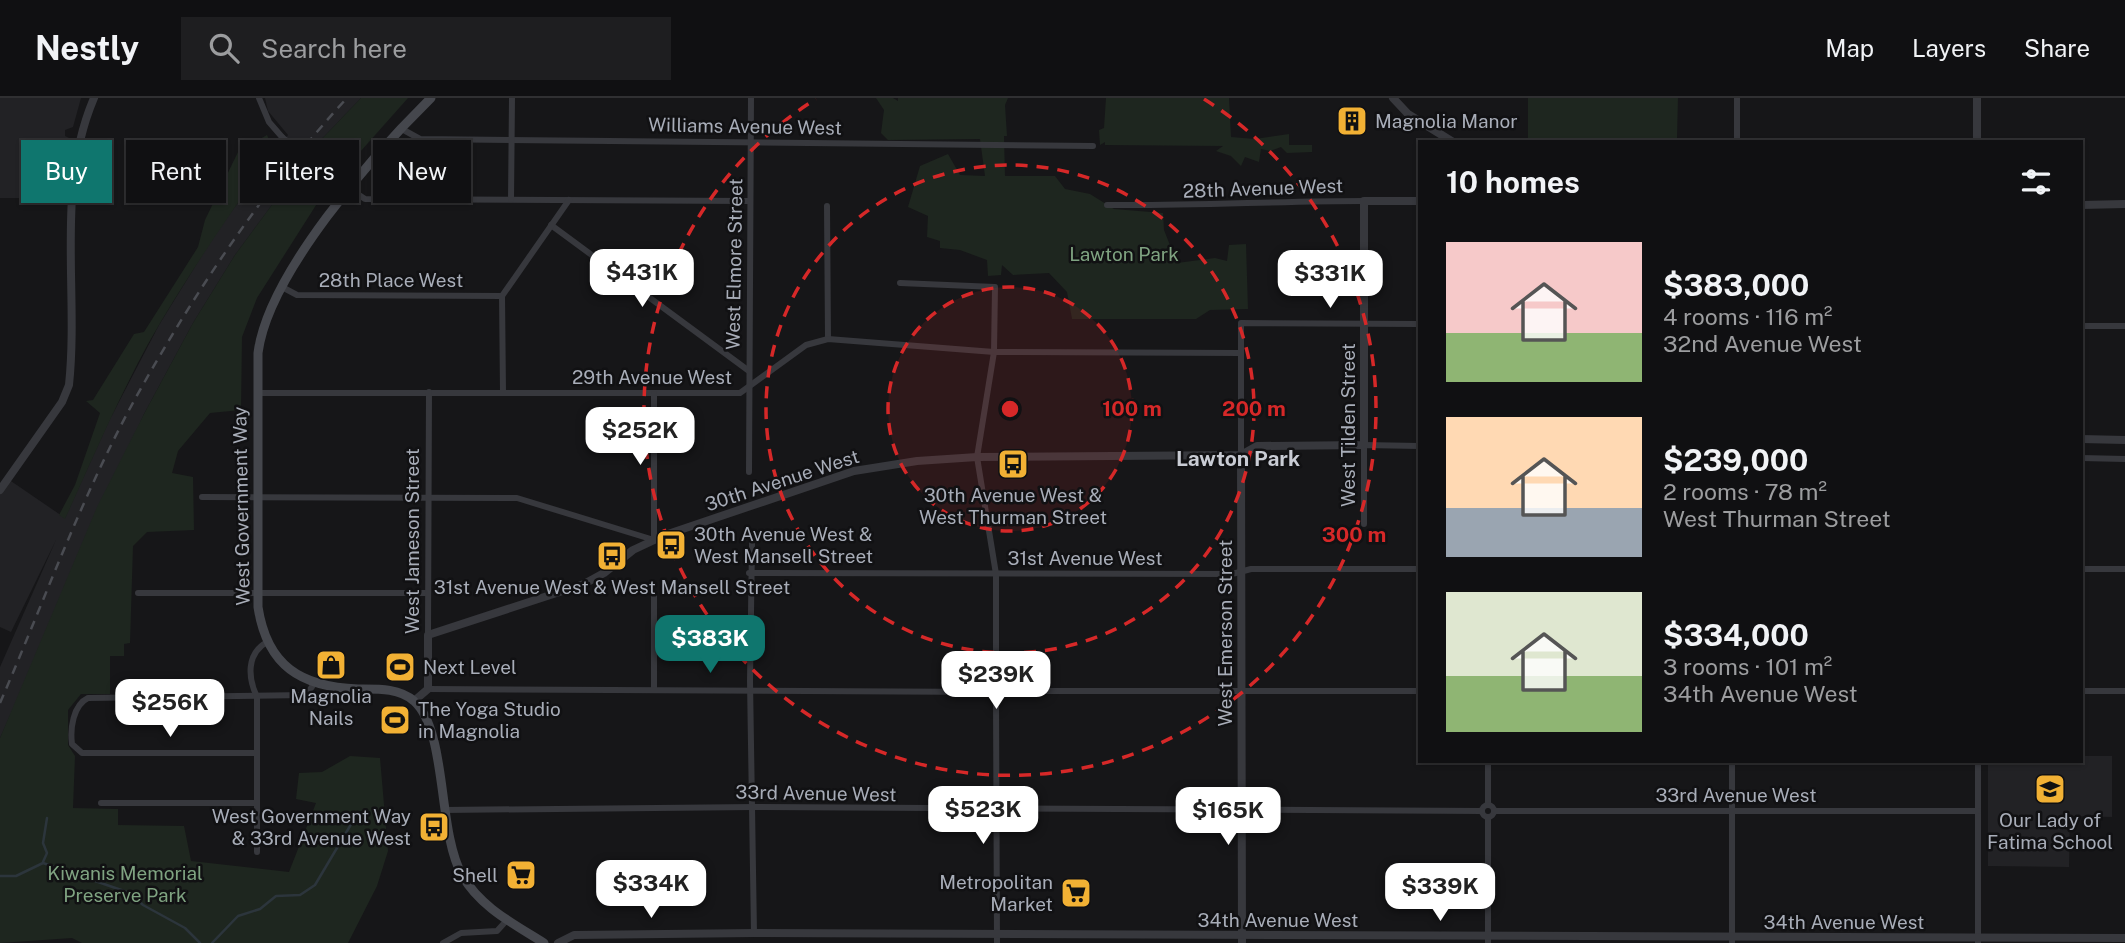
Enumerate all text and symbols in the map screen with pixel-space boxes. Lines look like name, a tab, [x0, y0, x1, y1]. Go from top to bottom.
search box	[181, 17, 671, 80]
text: Nestly	[35, 29, 139, 67]
icon: search	[205, 29, 243, 67]
text: Search here	[261, 33, 407, 64]
text: Map	[1825, 34, 1874, 62]
text: Layers	[1912, 34, 1986, 62]
text: Share	[2024, 34, 2090, 62]
building icon: Magnolia Manor	[1335, 104, 1369, 138]
place label: Magnolia Manor	[1375, 110, 1518, 132]
street label: Williams Avenue West	[648, 113, 842, 139]
chip: Buy	[21, 140, 112, 203]
chip: Rent	[126, 140, 226, 203]
chip: Filters	[240, 140, 359, 203]
chip: New	[373, 140, 471, 203]
icon: filters	[2017, 163, 2055, 201]
text: 10 homes	[1446, 164, 1580, 200]
street label: 28th Avenue West	[1182, 174, 1344, 202]
street label: West Elmore Street	[722, 178, 746, 350]
park label: Lawton Park	[1069, 243, 1179, 265]
pin: $431K	[593, 250, 691, 309]
pin: $331K	[1281, 250, 1379, 310]
text: $431K	[606, 258, 678, 285]
text: $331K	[1294, 259, 1366, 286]
text: $383,000	[1663, 267, 1809, 303]
street label: 28th Place West	[319, 269, 463, 291]
icon: home	[1502, 270, 1586, 354]
text: 4 rooms · 116 m²	[1663, 303, 1832, 330]
text: 32nd Avenue West	[1663, 330, 1862, 357]
street label: West Tilden Street	[1337, 343, 1359, 507]
street label: 29th Avenue West	[572, 366, 732, 388]
text: 100 m	[1102, 396, 1162, 421]
text: 200 m	[1222, 396, 1286, 421]
centre of rings	[998, 397, 1022, 421]
street label: West Government Way	[228, 406, 254, 606]
pin: $252K	[591, 408, 689, 467]
text: $252K	[602, 416, 678, 443]
text: $239,000	[1663, 442, 1808, 478]
street label: 30th Avenue West	[702, 445, 862, 515]
icon: home	[1502, 445, 1586, 529]
district label: Lawton Park	[1176, 446, 1300, 471]
bus stop icon: 30th Avenue West & West Thurman Street	[996, 447, 1030, 481]
street label: West Jameson Street	[401, 448, 423, 634]
text: 2 rooms · 78 m²	[1663, 478, 1827, 505]
place label: 30th Avenue West & West Thurman Street	[919, 484, 1107, 528]
text: West Thurman Street	[1663, 505, 1891, 532]
text: 300 m	[1322, 522, 1386, 547]
place label: 30th Avenue West & West Mansell Street	[694, 523, 873, 567]
bus stop icon: 30th Avenue West & West Mansell Street	[654, 528, 688, 562]
bus stop icon: 31st Avenue West & West Mansell Street	[595, 539, 629, 573]
street label: West Emerson Street	[1214, 540, 1236, 726]
street label: 31st Avenue West	[1007, 547, 1163, 569]
place label: 31st Avenue West & West Mansell Street	[434, 576, 790, 598]
pin: $383K	[661, 616, 759, 675]
text: $334,000	[1663, 617, 1809, 653]
icon: home	[1502, 620, 1586, 704]
text: $383K	[671, 624, 749, 651]
shop icon: Magnolia Nails	[314, 648, 348, 682]
sports icon: Next Level	[383, 650, 417, 684]
pin: $239K	[947, 652, 1045, 711]
text: 3 rooms · 101 m²	[1663, 653, 1832, 680]
place label: Next Level	[423, 656, 517, 678]
text: $239K	[957, 660, 1035, 687]
pin: $256K	[121, 680, 219, 739]
text: 34th Avenue West	[1663, 680, 1858, 707]
place label: Magnolia Nails	[290, 685, 372, 729]
text: $256K	[131, 688, 209, 715]
place label: The Yoga Studio in Magnolia	[418, 698, 561, 742]
sports icon: The Yoga Studio in Magnolia	[378, 703, 412, 737]
school or university icon: Our Lady of Fatima School	[2033, 772, 2067, 806]
street label: 33rd Avenue West	[735, 781, 897, 805]
street label: 33rd Avenue West	[1655, 784, 1817, 806]
pin: $523K	[934, 786, 1032, 846]
pin: $165K	[1179, 788, 1277, 847]
text: $523K	[944, 795, 1022, 822]
text: $165K	[1192, 796, 1264, 823]
place label: West Government Way & 33rd Avenue West	[212, 805, 411, 849]
place label: Our Lady of Fatima School	[1987, 809, 2113, 853]
bus stop icon: West Government Way & 33rd Avenue West	[417, 810, 451, 844]
supermarket icon: Shell	[504, 858, 538, 892]
pin: $334K	[602, 860, 700, 920]
park label: Kiwanis Memorial Preserve Park	[47, 862, 203, 906]
place label: Shell	[452, 864, 498, 886]
pin: $339K	[1391, 864, 1489, 923]
text: $334K	[612, 869, 690, 896]
place label: Metropolitan Market	[939, 871, 1053, 915]
text: $339K	[1401, 872, 1479, 899]
supermarket icon: Metropolitan Market	[1059, 876, 1093, 910]
street label: 34th Avenue West	[1198, 909, 1358, 931]
street label: 34th Avenue West	[1764, 911, 1924, 933]

